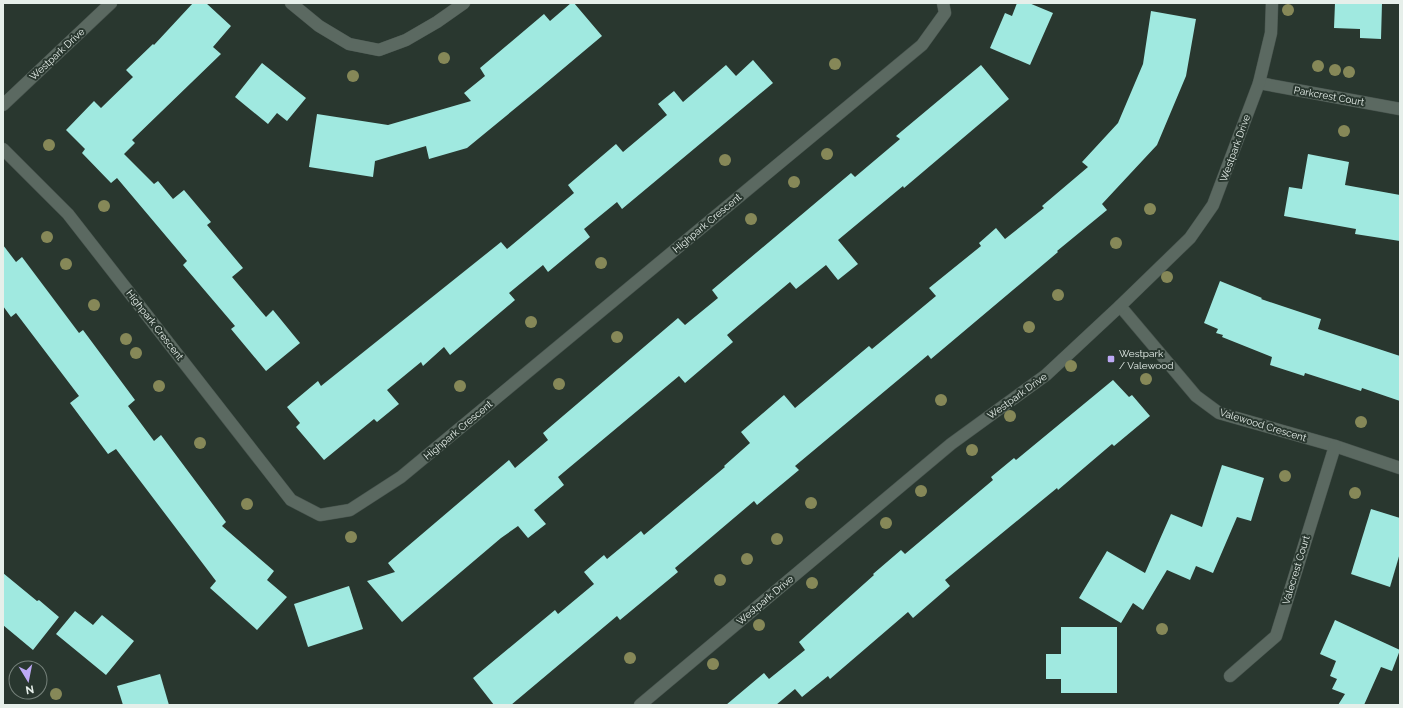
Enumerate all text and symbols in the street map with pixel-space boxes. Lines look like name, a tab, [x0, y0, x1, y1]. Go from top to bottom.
street label: Westpark Drive	[27, 26, 87, 82]
street label: Parkcrest Court	[1293, 84, 1366, 108]
street label: Westpark Drive	[1218, 113, 1252, 183]
street label: Highpark Crescent	[671, 191, 744, 255]
street label: Highpark Crescent	[124, 288, 186, 363]
place label: Westpark / Valewood	[1119, 348, 1174, 371]
marker: Westpark / Valewood	[1106, 354, 1116, 364]
street label: Westpark Drive	[985, 371, 1049, 421]
street label: Highpark Crescent	[422, 398, 495, 462]
street label: Valewood Crescent	[1218, 407, 1308, 444]
street label: Valecrest Court	[1280, 534, 1312, 606]
street label: Westpark Drive	[734, 573, 796, 627]
north arrow	[8, 660, 48, 700]
text: N	[24, 682, 35, 696]

